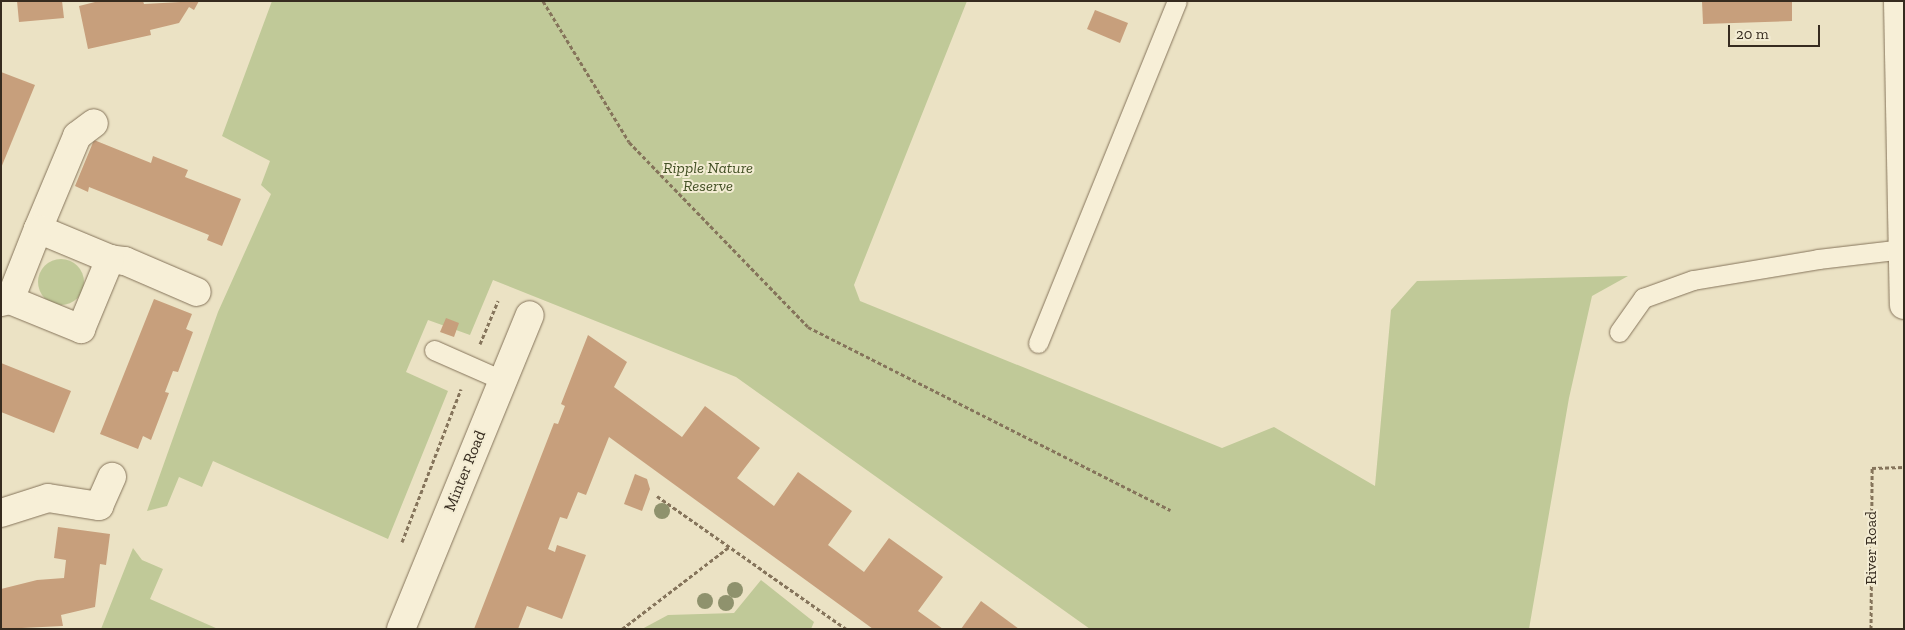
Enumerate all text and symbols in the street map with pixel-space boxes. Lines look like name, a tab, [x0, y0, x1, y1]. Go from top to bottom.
scale bar	[1730, 15, 1822, 47]
text: 20 m	[1736, 25, 1769, 43]
park label: Ripple Nature Reserve	[663, 158, 753, 196]
street label: Minter Road	[440, 428, 490, 514]
street label: River Road	[1861, 511, 1881, 585]

